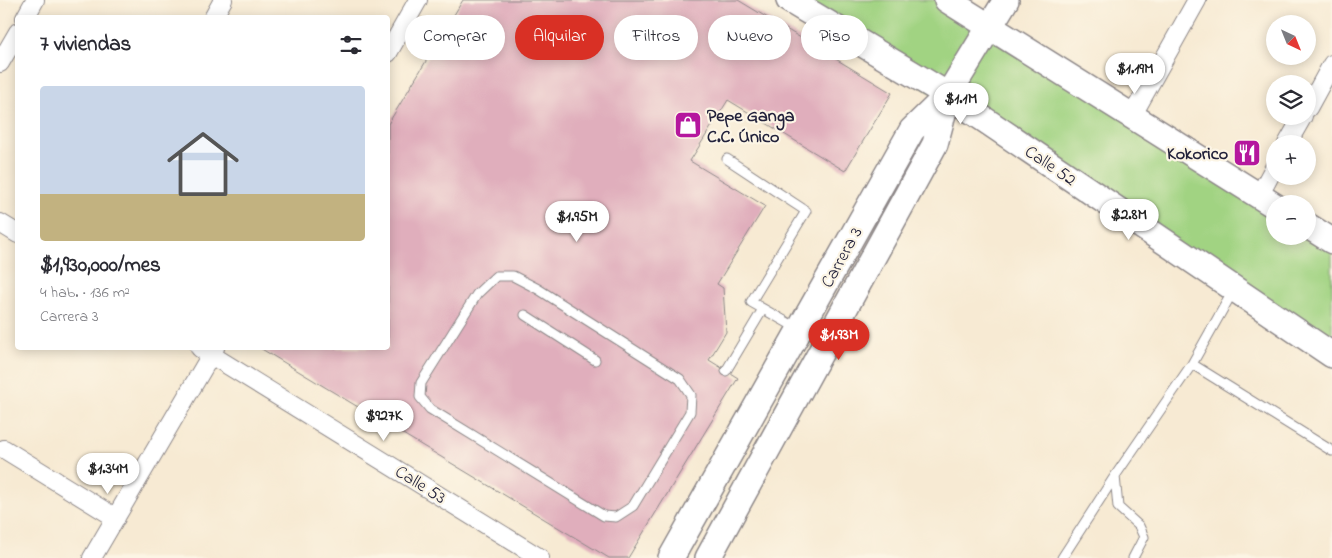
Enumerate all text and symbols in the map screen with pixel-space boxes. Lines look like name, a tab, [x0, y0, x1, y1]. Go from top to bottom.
chip: Comprar	[405, 15, 505, 60]
chip: Alquilar	[515, 15, 604, 60]
chip: Filtros	[614, 15, 698, 60]
chip: Nuevo	[708, 15, 791, 60]
chip: Piso	[801, 15, 868, 60]
north arrow	[1266, 15, 1316, 65]
map controls	[1266, 15, 1316, 245]
text: 7 viviendas	[40, 30, 131, 60]
icon: filters	[337, 31, 365, 59]
pin: $1.19M	[1094, 52, 1176, 95]
text: $1.19M	[1116, 57, 1154, 81]
button: layers	[1266, 75, 1316, 125]
pin: $1.1M	[926, 82, 996, 125]
text: $1.1M	[945, 87, 977, 111]
place label: Pepe Ganga C.C. Único	[707, 104, 795, 151]
shop icon: Pepe Ganga C.C. Único	[673, 110, 703, 140]
icon: home	[158, 119, 248, 209]
button: +	[1266, 135, 1316, 185]
restaurant icon: Kokorico	[1232, 138, 1262, 168]
street label: Calle 52	[1019, 140, 1081, 194]
place label: Kokorico	[1167, 142, 1228, 168]
button: −	[1266, 195, 1316, 245]
pin: $2.8M	[1094, 198, 1164, 241]
pin: $1.95M	[536, 200, 618, 243]
text: $2.8M	[1111, 203, 1147, 227]
text: $1.95M	[556, 205, 598, 229]
street label: Carrera 3	[815, 223, 870, 293]
text: $1,930,000/mes	[40, 251, 161, 281]
text: 4 hab. · 136 m²	[40, 281, 130, 305]
text: Carrera 3	[40, 305, 99, 329]
pin: $1.93M	[798, 318, 880, 361]
text: $1.93M	[819, 323, 859, 347]
pin: $927K	[349, 400, 419, 442]
text: $927K	[366, 404, 402, 428]
pin: $1.34M	[67, 452, 149, 495]
text: $1.34M	[88, 457, 128, 481]
street label: Calle 53	[389, 460, 451, 512]

